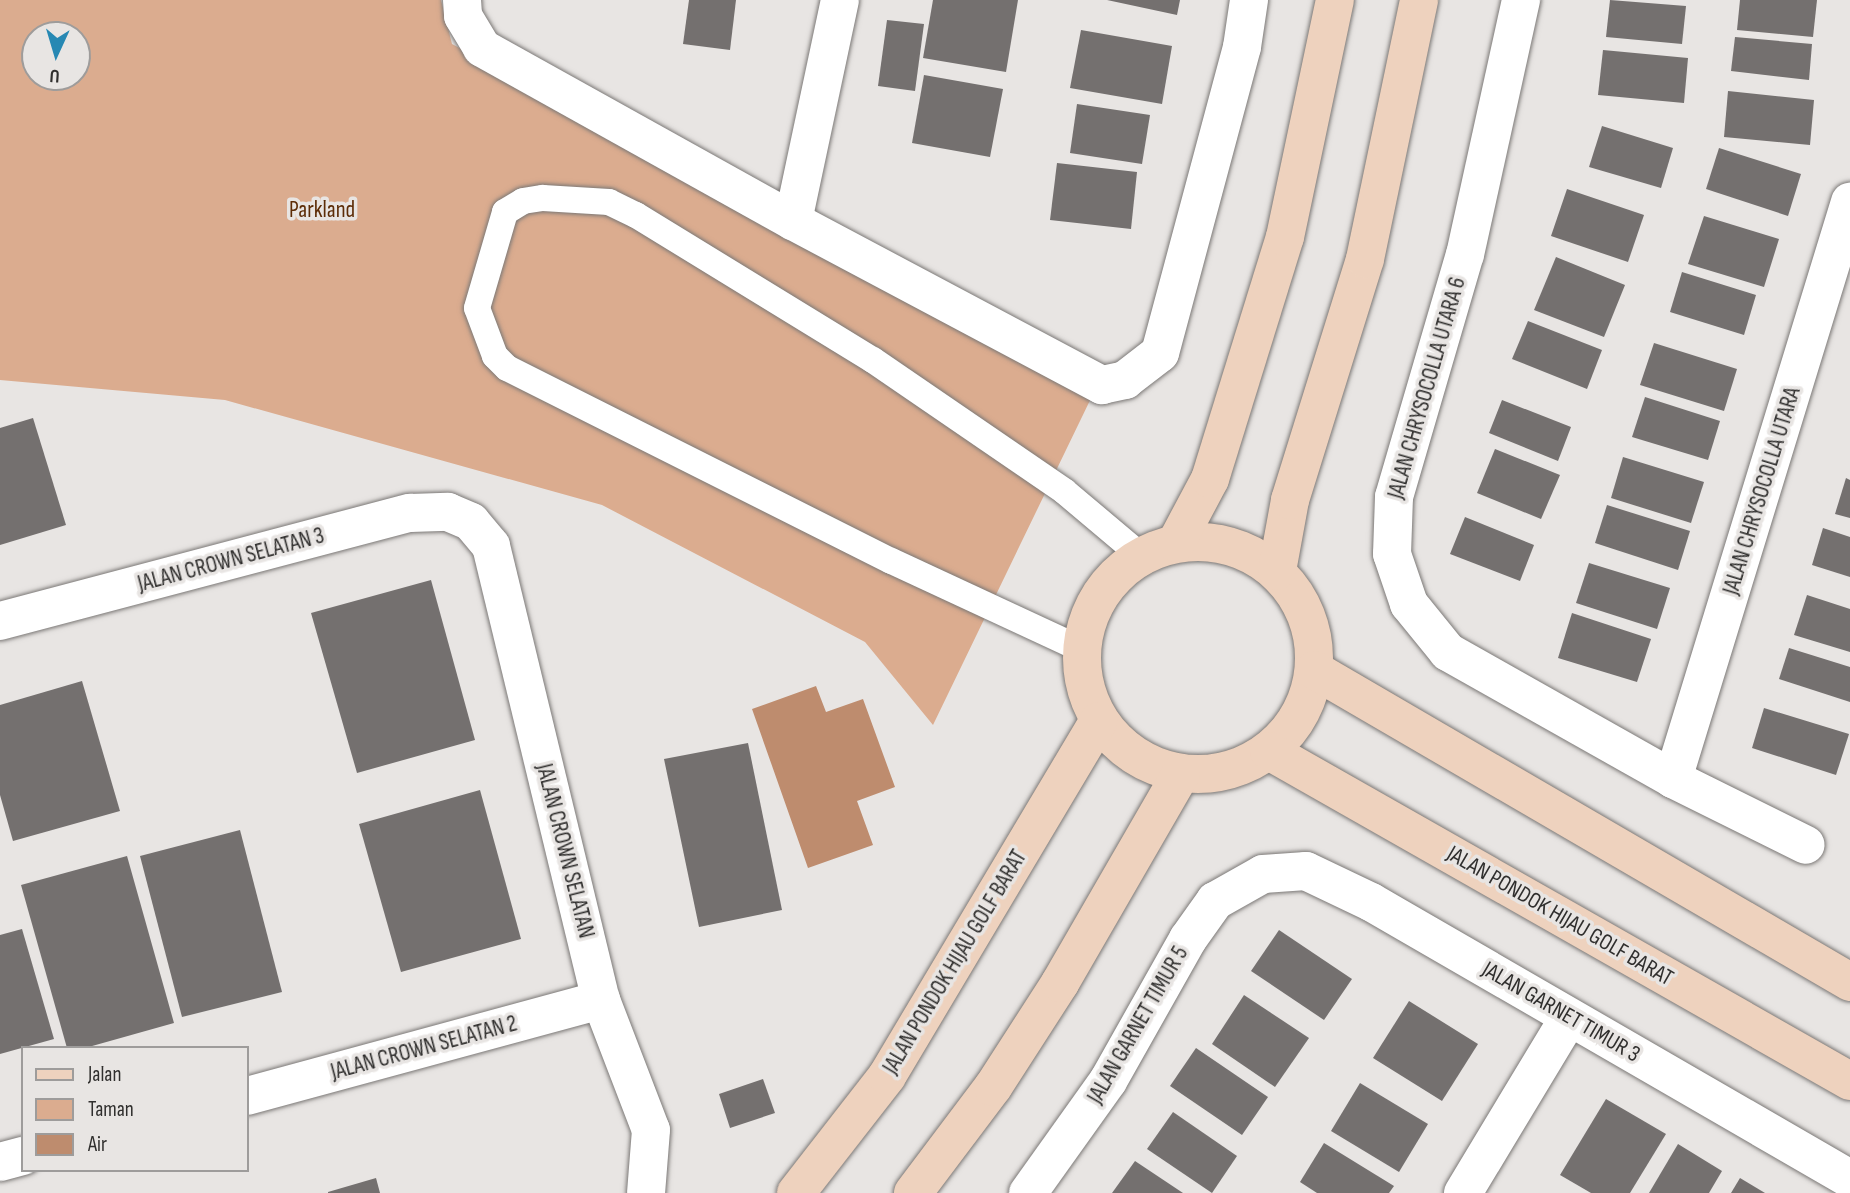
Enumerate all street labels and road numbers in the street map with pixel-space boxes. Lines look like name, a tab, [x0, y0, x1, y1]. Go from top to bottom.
street label: JALAN CHRYSOCOLLA UTARA 6	[1382, 274, 1472, 502]
street label: JALAN CHRYSOCOLLA UTARA	[1717, 384, 1807, 598]
street label: JALAN CROWN SELATAN 3	[135, 522, 327, 598]
street label: JALAN CROWN SELATAN	[530, 761, 600, 941]
street label: JALAN PONDOK HIJAU GOLF BARAT	[1442, 840, 1678, 992]
street label: JALAN PONDOK HIJAU GOLF BARAT	[877, 845, 1033, 1079]
street label: JALAN GARNET TIMUR 5	[1082, 941, 1194, 1109]
street label: JALAN GARNET TIMUR 3	[1477, 956, 1645, 1068]
street label: JALAN CROWN SELATAN 2	[328, 1010, 520, 1086]

